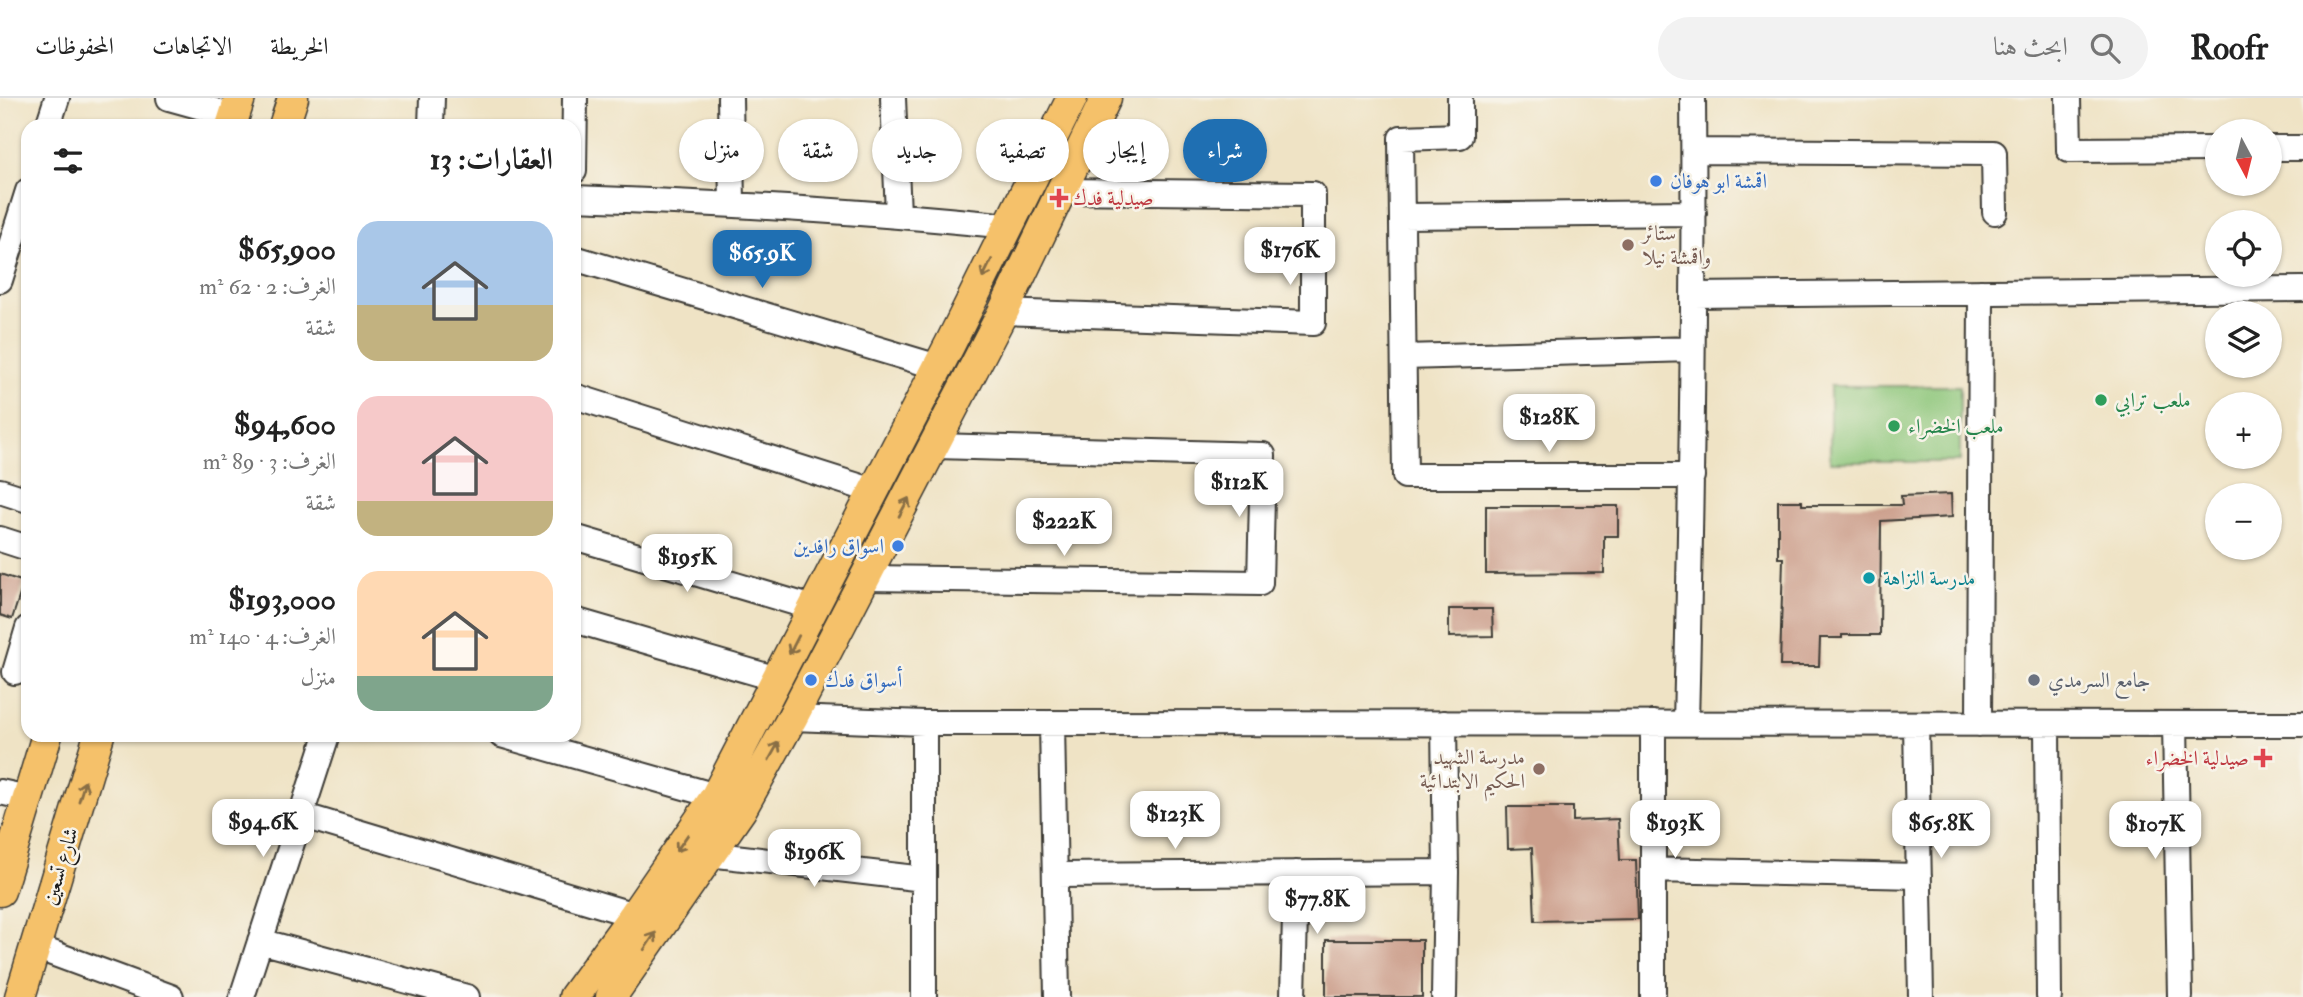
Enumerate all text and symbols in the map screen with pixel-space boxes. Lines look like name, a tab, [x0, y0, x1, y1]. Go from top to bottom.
search box	[1658, 17, 2148, 80]
text: Roofr	[2190, 28, 2268, 69]
icon: search	[2086, 29, 2124, 67]
text: المحفوظات	[35, 31, 114, 62]
text: الاتجاهات	[152, 31, 232, 62]
text: الخريطة	[270, 31, 329, 62]
text: ابحث هنا	[1993, 31, 2068, 63]
chip: منزل	[679, 119, 764, 182]
chip: شقة	[778, 119, 858, 182]
chip: جديد	[872, 119, 962, 182]
chip: تصفية	[976, 119, 1069, 182]
chip: إيجار	[1083, 119, 1169, 182]
chip: شراء	[1183, 119, 1267, 182]
north arrow	[2205, 119, 2282, 196]
map controls	[2205, 119, 2282, 560]
text: العقارات: 13	[430, 141, 553, 178]
icon: filters	[49, 142, 87, 180]
place label: اقمشة ابو هوفان	[1670, 168, 1767, 195]
marker: اقمشة ابو هوفان	[1648, 173, 1664, 189]
place label: صيدلية فدك	[1073, 185, 1154, 212]
marker: صيدلية فدك	[1051, 190, 1067, 206]
button: locate	[2205, 210, 2282, 287]
place label: ستائر واقمشة نيلا	[1640, 220, 1711, 271]
pin: $176K	[1241, 228, 1339, 287]
pin: $65.9K	[705, 230, 819, 290]
text: $65,900	[238, 231, 336, 268]
text: $176K	[1260, 235, 1320, 264]
marker: ستائر واقمشة نيلا	[1620, 237, 1636, 253]
text: $65.9K	[729, 238, 795, 267]
icon: home	[413, 249, 497, 333]
one-way arrow	[980, 258, 994, 279]
text: الغرف: 2 · 62 m²	[199, 272, 336, 301]
button: layers	[2205, 301, 2282, 378]
text: شقة	[306, 313, 336, 342]
place label: ملعب ترابي	[2115, 387, 2191, 417]
marker: ملعب ترابي	[2093, 392, 2109, 408]
button: +	[2205, 392, 2282, 469]
pin: $128K	[1500, 394, 1598, 454]
text: $128K	[1519, 402, 1579, 431]
text: $94,600	[234, 406, 336, 443]
place label: ملعب الخضراء	[1908, 413, 2004, 440]
marker: ملعب الخضراء	[1886, 418, 1902, 434]
icon: home	[413, 424, 497, 508]
text: الغرف: 3 · 89 m²	[203, 447, 336, 476]
pin: $112K	[1190, 460, 1288, 519]
text: $112K	[1210, 467, 1268, 496]
button: −	[2205, 483, 2282, 560]
text: شقة	[306, 488, 336, 517]
one-way arrow	[897, 497, 911, 517]
pin: $222K	[1015, 498, 1113, 558]
text: $222K	[1032, 506, 1096, 535]
place label: اسواق رافدين	[793, 533, 884, 560]
pin: $195K	[638, 534, 736, 594]
marker: اسواق رافدين	[890, 538, 906, 554]
text: $195K	[657, 542, 717, 571]
place label: مدرسة النزاهة	[1883, 565, 1976, 592]
marker: مدرسة النزاهة	[1861, 570, 1877, 586]
text: $193,000	[228, 581, 336, 618]
icon: home	[413, 599, 497, 683]
text: الغرف: 4 · 140 m²	[189, 622, 336, 651]
one-way arrow	[786, 635, 800, 655]
text: منزل	[301, 663, 336, 692]
place label: أسواق فدك	[825, 665, 902, 694]
place label: جامع السرمدي	[2048, 667, 2150, 699]
marker: أسواق فدك	[803, 672, 819, 688]
marker: جامع السرمدي	[2026, 672, 2042, 688]
one-way arrow	[768, 741, 781, 762]
place label: مدرسة الشهيد الحكيم الابتدائية	[1420, 744, 1525, 802]
place label: صيدلية الخضراء	[2145, 745, 2249, 772]
marker: صيدلية الخضراء	[2255, 750, 2271, 766]
marker: مدرسة الشهيد الحكيم الابتدائية	[1531, 761, 1547, 777]
one-way arrow	[77, 780, 90, 802]
pin: $123K	[1126, 792, 1224, 851]
text: $123K	[1146, 799, 1204, 828]
pin: $94.6K	[206, 800, 320, 859]
pin: $193K	[1626, 800, 1724, 860]
pin: $65.8K	[1884, 800, 1998, 860]
pin: $107K	[2106, 802, 2204, 861]
text: $94.6K	[228, 807, 298, 836]
text: $193K	[1646, 808, 1704, 837]
text: $65.8K	[1908, 808, 1974, 837]
text: $107K	[2125, 809, 2185, 838]
street label: شارع تسعين	[36, 824, 89, 909]
pin: $196K	[765, 830, 863, 889]
one-way arrow	[675, 833, 689, 852]
text: $196K	[784, 837, 844, 866]
pin: $77.8K	[1260, 876, 1374, 936]
text: $77.8K	[1285, 884, 1349, 913]
one-way arrow	[643, 932, 657, 951]

